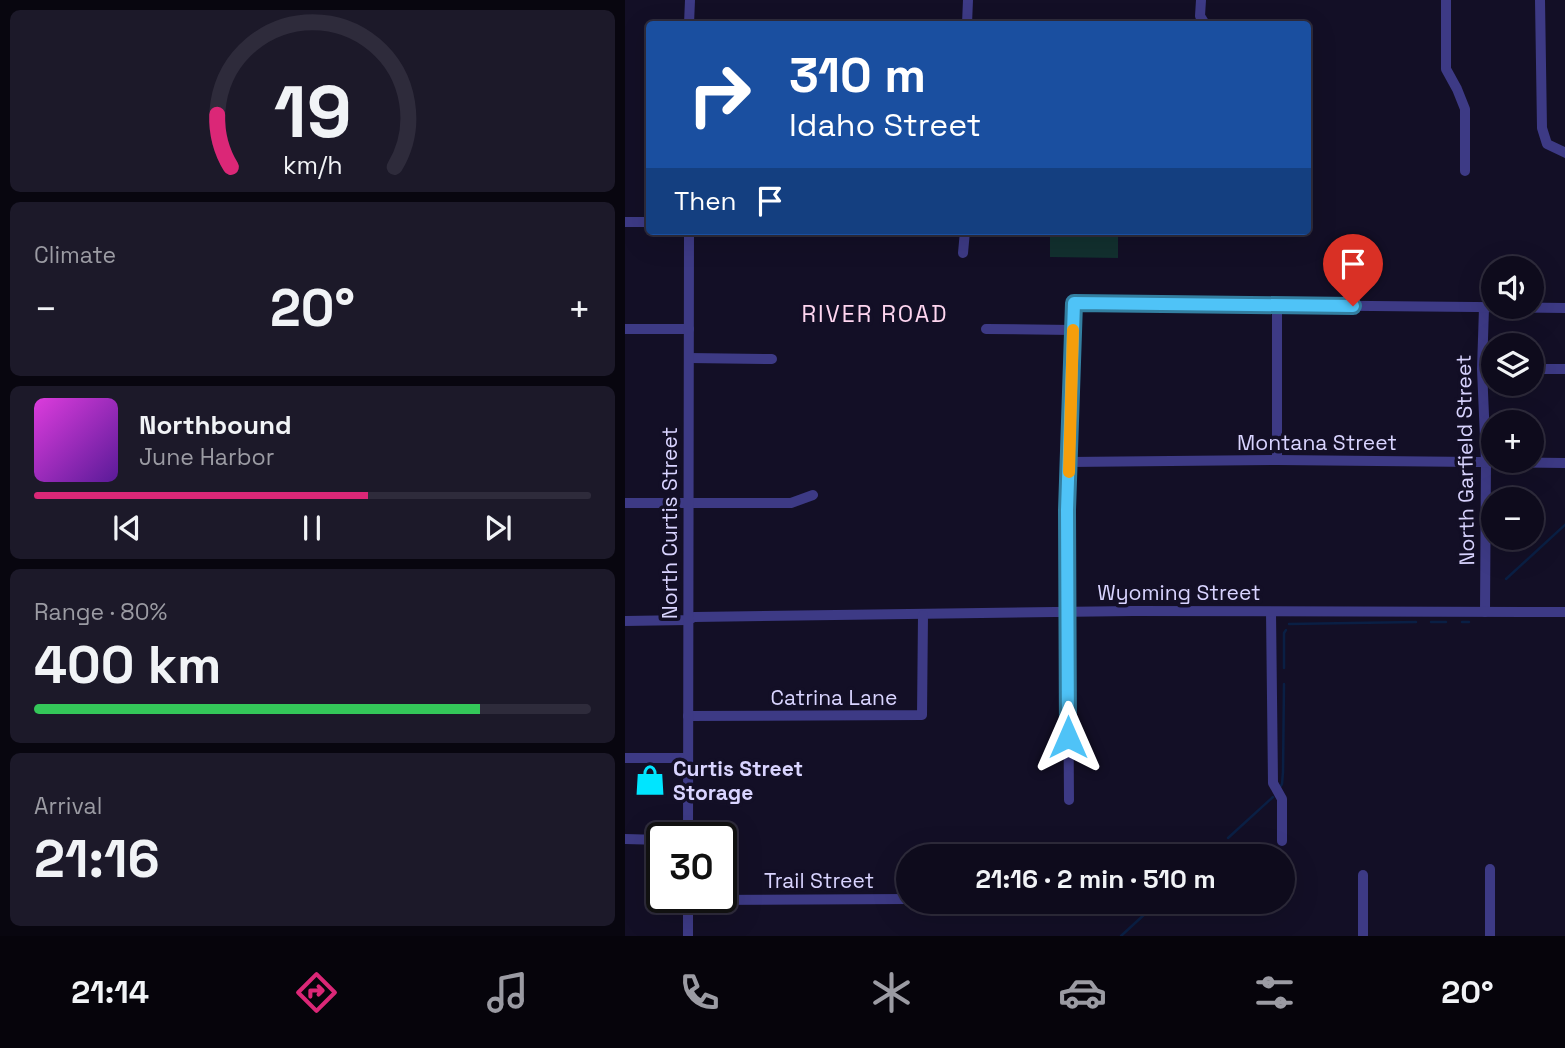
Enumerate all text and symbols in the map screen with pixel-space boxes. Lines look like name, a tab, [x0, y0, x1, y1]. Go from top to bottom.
text: 310 m	[789, 44, 926, 106]
icon: right	[674, 49, 765, 140]
text: 19	[274, 65, 351, 158]
text: Idaho Street	[789, 105, 981, 145]
text: km/h	[283, 149, 342, 181]
icon: arrive	[751, 182, 789, 220]
text: Then	[674, 184, 737, 218]
pin	[1323, 234, 1383, 306]
text: Climate	[34, 240, 116, 270]
icon: arrive	[1334, 245, 1372, 283]
map controls	[1481, 256, 1544, 550]
button: sound	[1481, 256, 1544, 319]
text: 20°	[270, 275, 355, 341]
text: −	[34, 285, 58, 333]
text: +	[567, 285, 591, 333]
district label: RIVER ROAD	[801, 299, 949, 329]
button: layers	[1481, 333, 1544, 396]
street label: North Garfield Street	[1450, 354, 1480, 566]
text: Northbound	[139, 408, 292, 442]
button: +	[1481, 410, 1544, 473]
street label: North Curtis Street	[656, 427, 683, 619]
street label: Montana Street	[1237, 429, 1397, 456]
text: June Harbor	[139, 442, 274, 472]
button: −	[1481, 487, 1544, 550]
icon: previous	[108, 509, 146, 547]
icon: pause	[293, 509, 331, 547]
icon: next	[479, 509, 517, 547]
street label: Wyoming Street	[1097, 579, 1261, 606]
text: Range · 80%	[34, 597, 167, 627]
text: 400 km	[34, 632, 221, 698]
street label: Catrina Lane	[771, 684, 897, 711]
position arrow	[1031, 700, 1105, 774]
place label: Curtis Street Storage	[673, 755, 803, 806]
shop icon: Curtis Street Storage	[633, 763, 667, 797]
text: Arrival	[34, 791, 102, 821]
speed limit sign: 30	[646, 822, 737, 913]
text: 21:16	[34, 826, 160, 892]
text: 21:16 · 2 min · 510 m	[975, 862, 1216, 896]
street label: Trail Street	[764, 867, 874, 894]
icon: directions	[292, 968, 341, 1017]
icon: music	[483, 968, 532, 1017]
icon: phone	[675, 968, 724, 1017]
icon: climate	[867, 968, 916, 1017]
icon: car	[1058, 968, 1107, 1017]
icon: filters	[1250, 968, 1299, 1017]
text: 21:14	[71, 972, 149, 1012]
text: 20°	[1441, 972, 1494, 1012]

